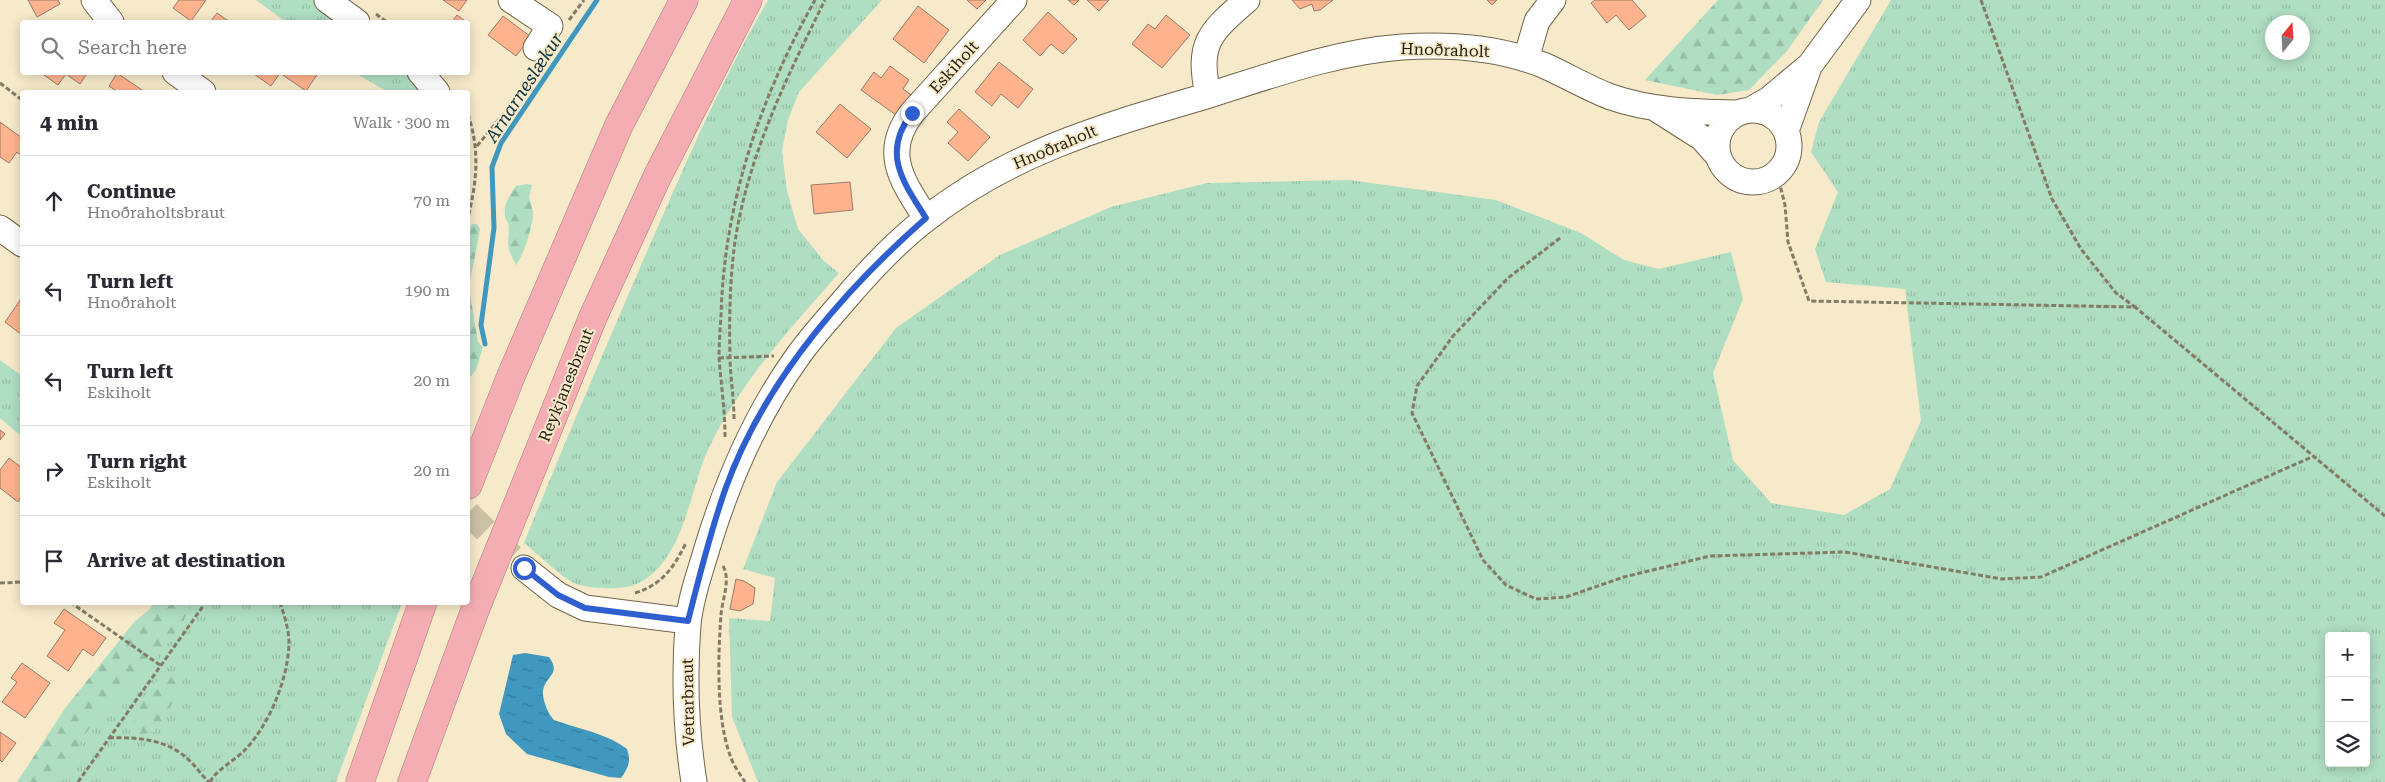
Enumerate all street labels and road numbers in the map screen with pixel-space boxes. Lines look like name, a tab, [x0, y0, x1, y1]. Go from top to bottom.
street label: Eskiholt	[925, 37, 983, 97]
street label: Hnoðraholt	[1400, 39, 1490, 61]
street label: Hnoðraholt	[1010, 121, 1100, 173]
street label: Reykjanesbraut	[535, 326, 597, 444]
street label: Vetrarbraut	[678, 658, 698, 746]

